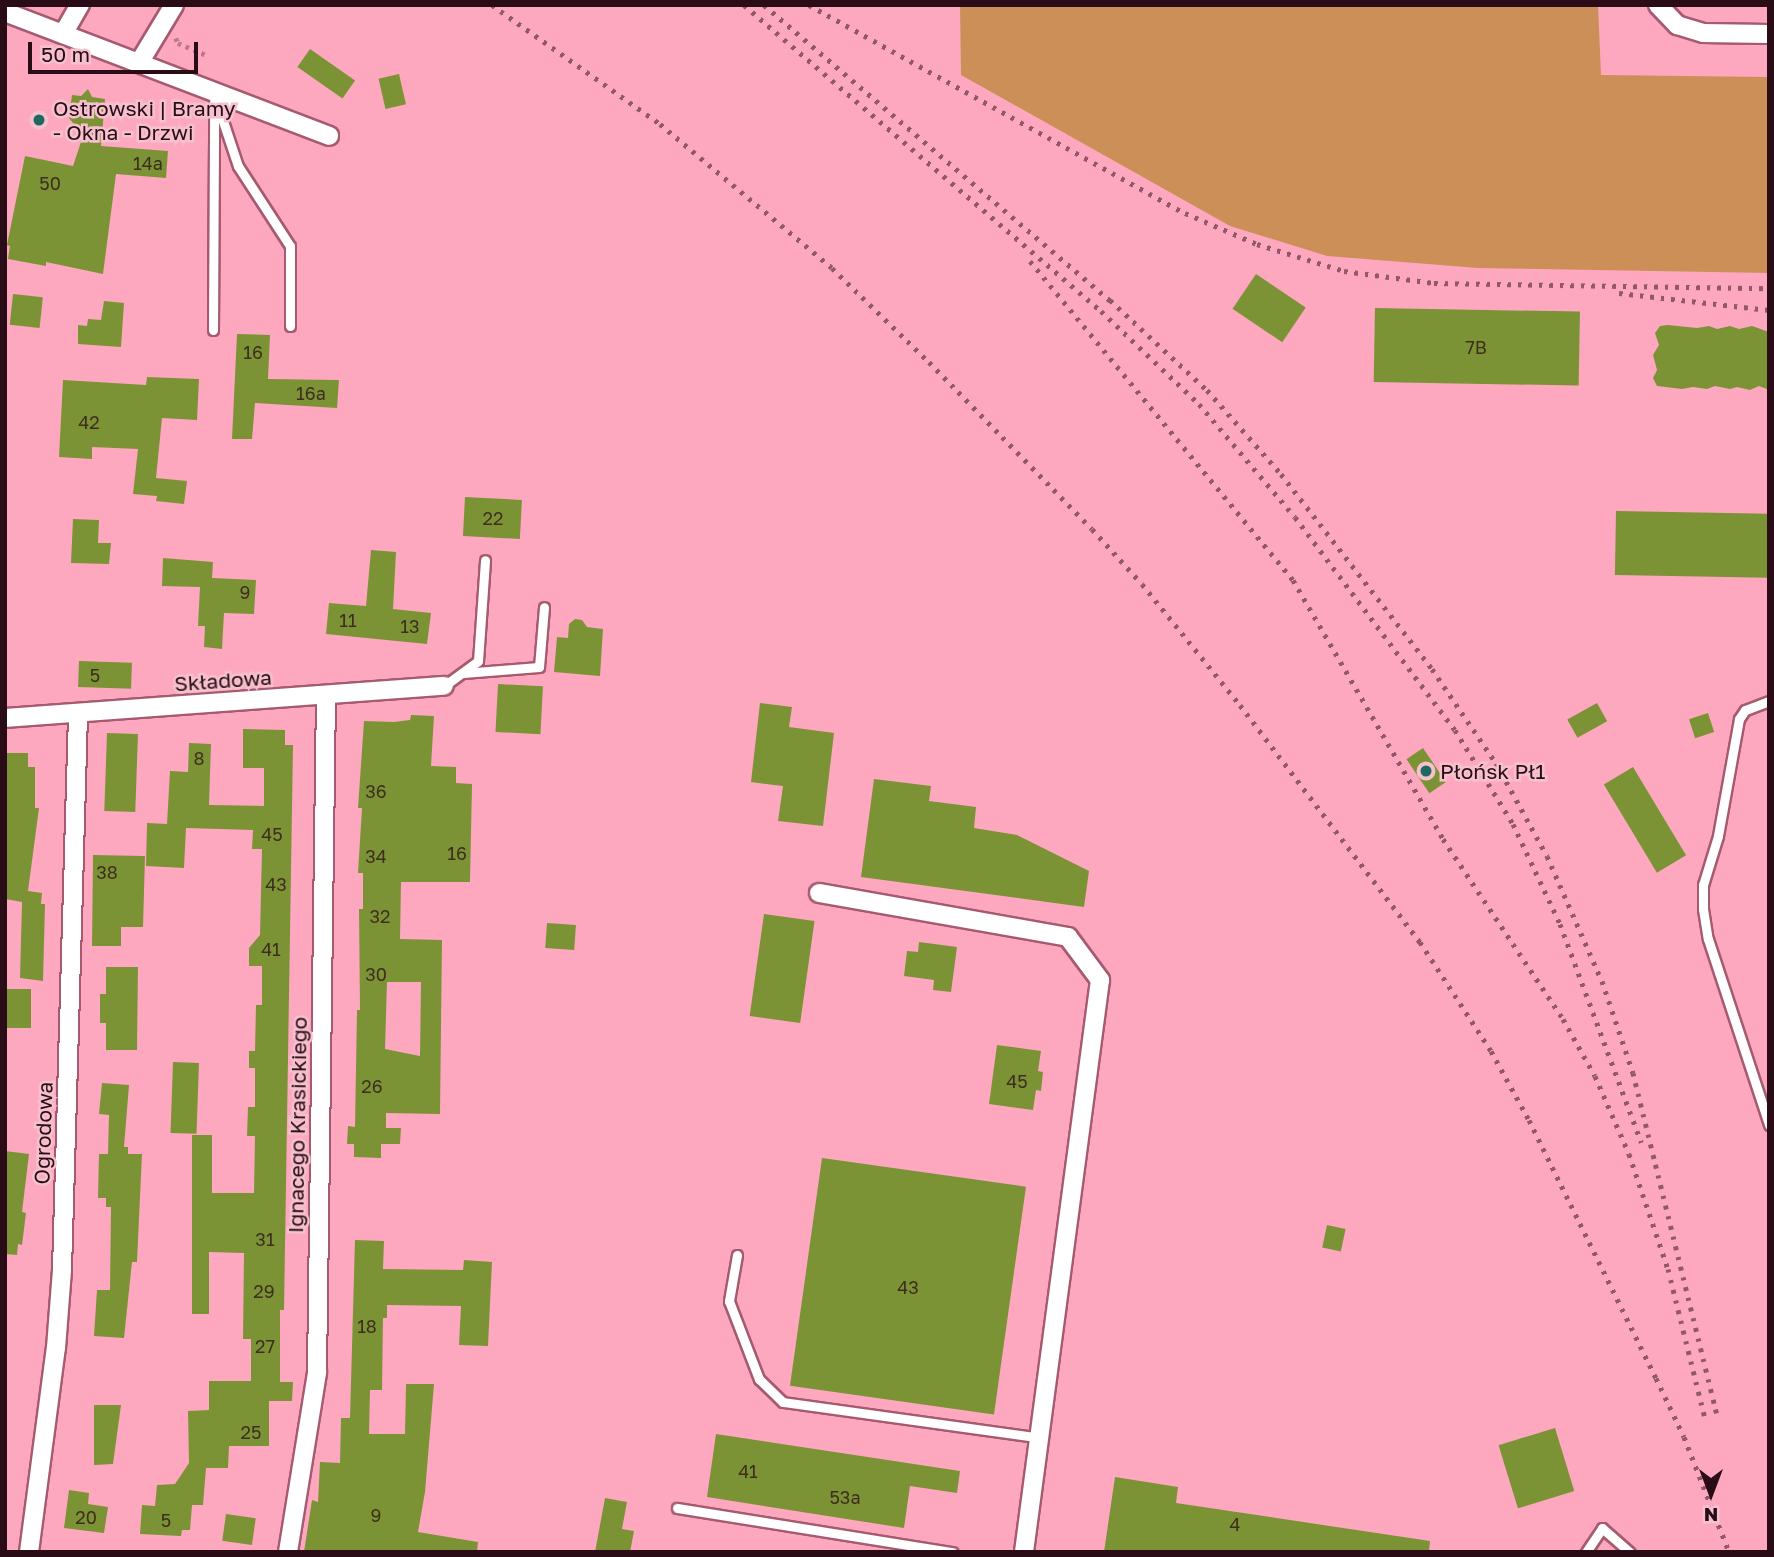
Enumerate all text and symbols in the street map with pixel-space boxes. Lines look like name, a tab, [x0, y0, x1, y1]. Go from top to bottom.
scale bar	[32, 28, 201, 72]
text: 50 m	[41, 41, 90, 67]
place label: Ostrowski | Bramy - Okna - Drzwi	[53, 95, 236, 145]
marker: Ostrowski | Bramy - Okna - Drzwi	[31, 112, 47, 128]
house number: 14a	[133, 152, 163, 174]
house number: 50	[39, 172, 61, 194]
house number: 7B	[1465, 336, 1487, 358]
house number: 16	[243, 341, 263, 363]
house number: 16a	[296, 382, 326, 404]
house number: 42	[78, 411, 100, 433]
house number: 22	[483, 507, 503, 529]
house number: 9	[240, 581, 250, 603]
house number: 11	[339, 609, 357, 631]
house number: 13	[400, 615, 420, 637]
house number: 5	[90, 664, 100, 686]
street label: Składowa	[173, 664, 273, 696]
house number: 8	[194, 747, 204, 769]
place label: Płońsk Pł1	[1440, 758, 1546, 784]
marker: Płońsk Pł1	[1418, 763, 1434, 779]
house number: 36	[365, 780, 387, 802]
house number: 45	[261, 823, 283, 845]
house number: 16	[447, 842, 467, 864]
house number: 34	[365, 845, 387, 867]
house number: 38	[96, 861, 118, 883]
house number: 43	[265, 873, 287, 895]
house number: 32	[370, 905, 390, 927]
house number: 41	[261, 938, 281, 960]
house number: 30	[365, 963, 387, 985]
street label: Ignacego Krasickiego	[283, 1017, 311, 1233]
house number: 45	[1006, 1070, 1028, 1092]
house number: 26	[361, 1075, 383, 1097]
street label: Ogrodowa	[29, 1081, 57, 1185]
house number: 31	[255, 1228, 275, 1250]
house number: 43	[897, 1276, 919, 1298]
house number: 29	[253, 1280, 275, 1302]
house number: 18	[357, 1315, 377, 1337]
house number: 27	[255, 1335, 275, 1357]
house number: 25	[241, 1421, 261, 1443]
north arrow	[1676, 1459, 1746, 1529]
house number: 41	[738, 1460, 758, 1482]
house number: 53a	[829, 1486, 861, 1508]
house number: 9	[371, 1504, 381, 1526]
text: N	[1704, 1504, 1718, 1527]
house number: 20	[75, 1506, 97, 1528]
house number: 5	[161, 1509, 171, 1531]
house number: 4	[1230, 1513, 1240, 1535]

